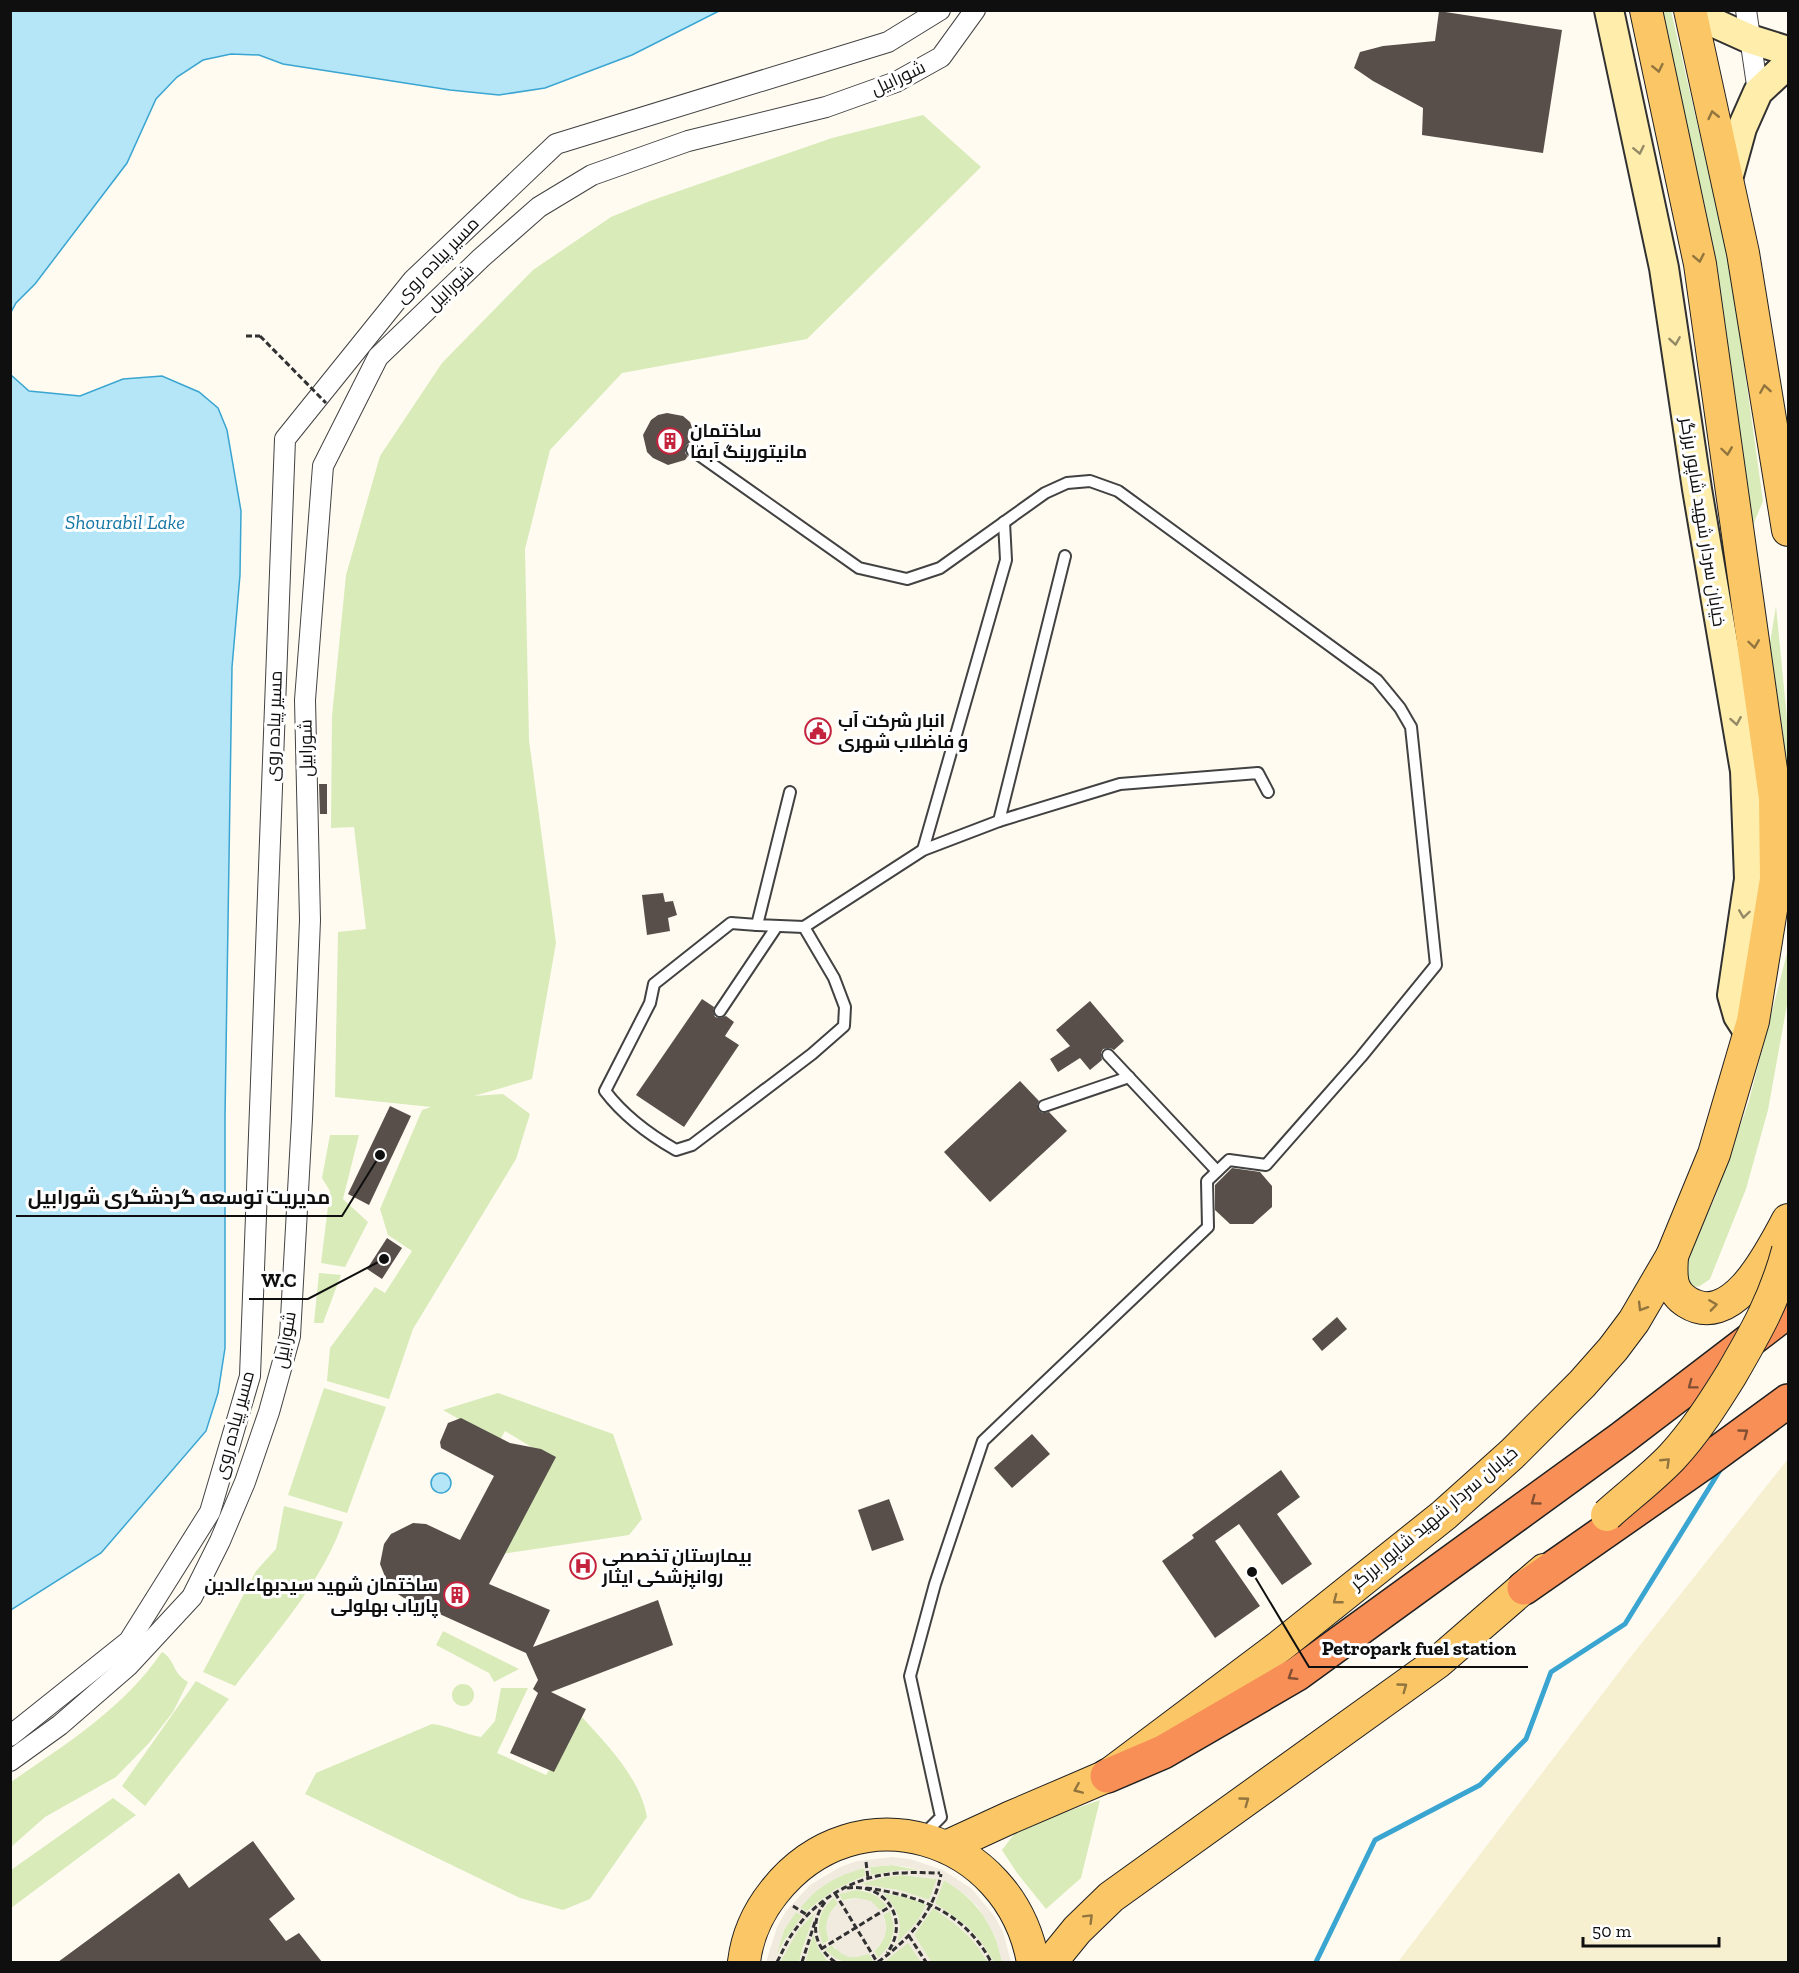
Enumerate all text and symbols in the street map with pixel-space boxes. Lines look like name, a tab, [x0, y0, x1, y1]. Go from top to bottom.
street label: شورابیل	[867, 56, 929, 100]
one-way arrow	[1651, 62, 1664, 72]
one-way arrow	[1708, 110, 1721, 120]
one-way arrow	[1632, 145, 1645, 155]
street label: مسیر پیاده روی	[390, 212, 484, 308]
one-way arrow	[1692, 253, 1705, 263]
street label: شورابیل	[422, 260, 478, 316]
one-way arrow	[1668, 337, 1680, 346]
one-way arrow	[1759, 385, 1772, 395]
street label: خیابان سردار شهید شاپور برزگر	[1674, 415, 1730, 628]
place label: ساختمان مانیتورینگ آبفا	[690, 420, 807, 463]
building icon: ساختمان مانیتورینگ آبفا	[655, 426, 685, 456]
one-way arrow	[1721, 447, 1733, 456]
water label: Shourabil Lake	[65, 510, 185, 534]
one-way arrow	[1747, 640, 1760, 649]
street label: مسیر پیاده روی	[261, 670, 288, 782]
place label: انبار شرکت آب و فاضلاب شهری	[838, 710, 968, 753]
one-way arrow	[1729, 715, 1742, 725]
public building icon: انبار شرکت آب و فاضلاب شهری	[803, 716, 833, 746]
street label: شورابیل	[294, 719, 318, 777]
one-way arrow	[1738, 910, 1750, 919]
callout: مدیریت توسعه گردشگری شورابیل	[16, 1178, 342, 1216]
text: مدیریت توسعه گردشگری شورابیل	[28, 1185, 330, 1209]
callout: W.C	[249, 1261, 308, 1299]
text: W.C	[261, 1268, 297, 1292]
one-way arrow	[1708, 1300, 1718, 1312]
one-way arrow	[1638, 1301, 1650, 1311]
street label: شورابیل	[269, 1310, 301, 1370]
street label: مسیر پیاده روی	[209, 1368, 260, 1482]
one-way arrow	[1688, 1377, 1699, 1388]
one-way arrow	[1737, 1430, 1748, 1441]
street label: خیابان سردار شهید شاپور برزگر	[1345, 1442, 1523, 1596]
one-way arrow	[1659, 1458, 1669, 1469]
one-way arrow	[1531, 1494, 1542, 1505]
place label: بیمارستان تخصصی روانپزشکی ایثار	[601, 1545, 752, 1589]
hospital icon: بیمارستان تخصصی روانپزشکی ایثار	[568, 1551, 598, 1581]
place label: ساختمان شهید سیدبهاءالدین پاریاب بهلولی	[204, 1574, 438, 1618]
building icon: ساختمان شهید سیدبهاءالدین پاریاب بهلولی	[442, 1580, 472, 1610]
one-way arrow	[1332, 1593, 1343, 1604]
callout: Petropark fuel station	[1309, 1629, 1528, 1667]
text: Petropark fuel station	[1322, 1636, 1516, 1660]
one-way arrow	[1288, 1669, 1298, 1681]
one-way arrow	[1397, 1683, 1408, 1694]
one-way arrow	[1073, 1782, 1084, 1794]
one-way arrow	[1238, 1797, 1249, 1808]
scale bar	[1583, 1910, 1720, 1948]
one-way arrow	[1083, 1914, 1093, 1925]
text: 50 m	[1592, 1920, 1632, 1942]

